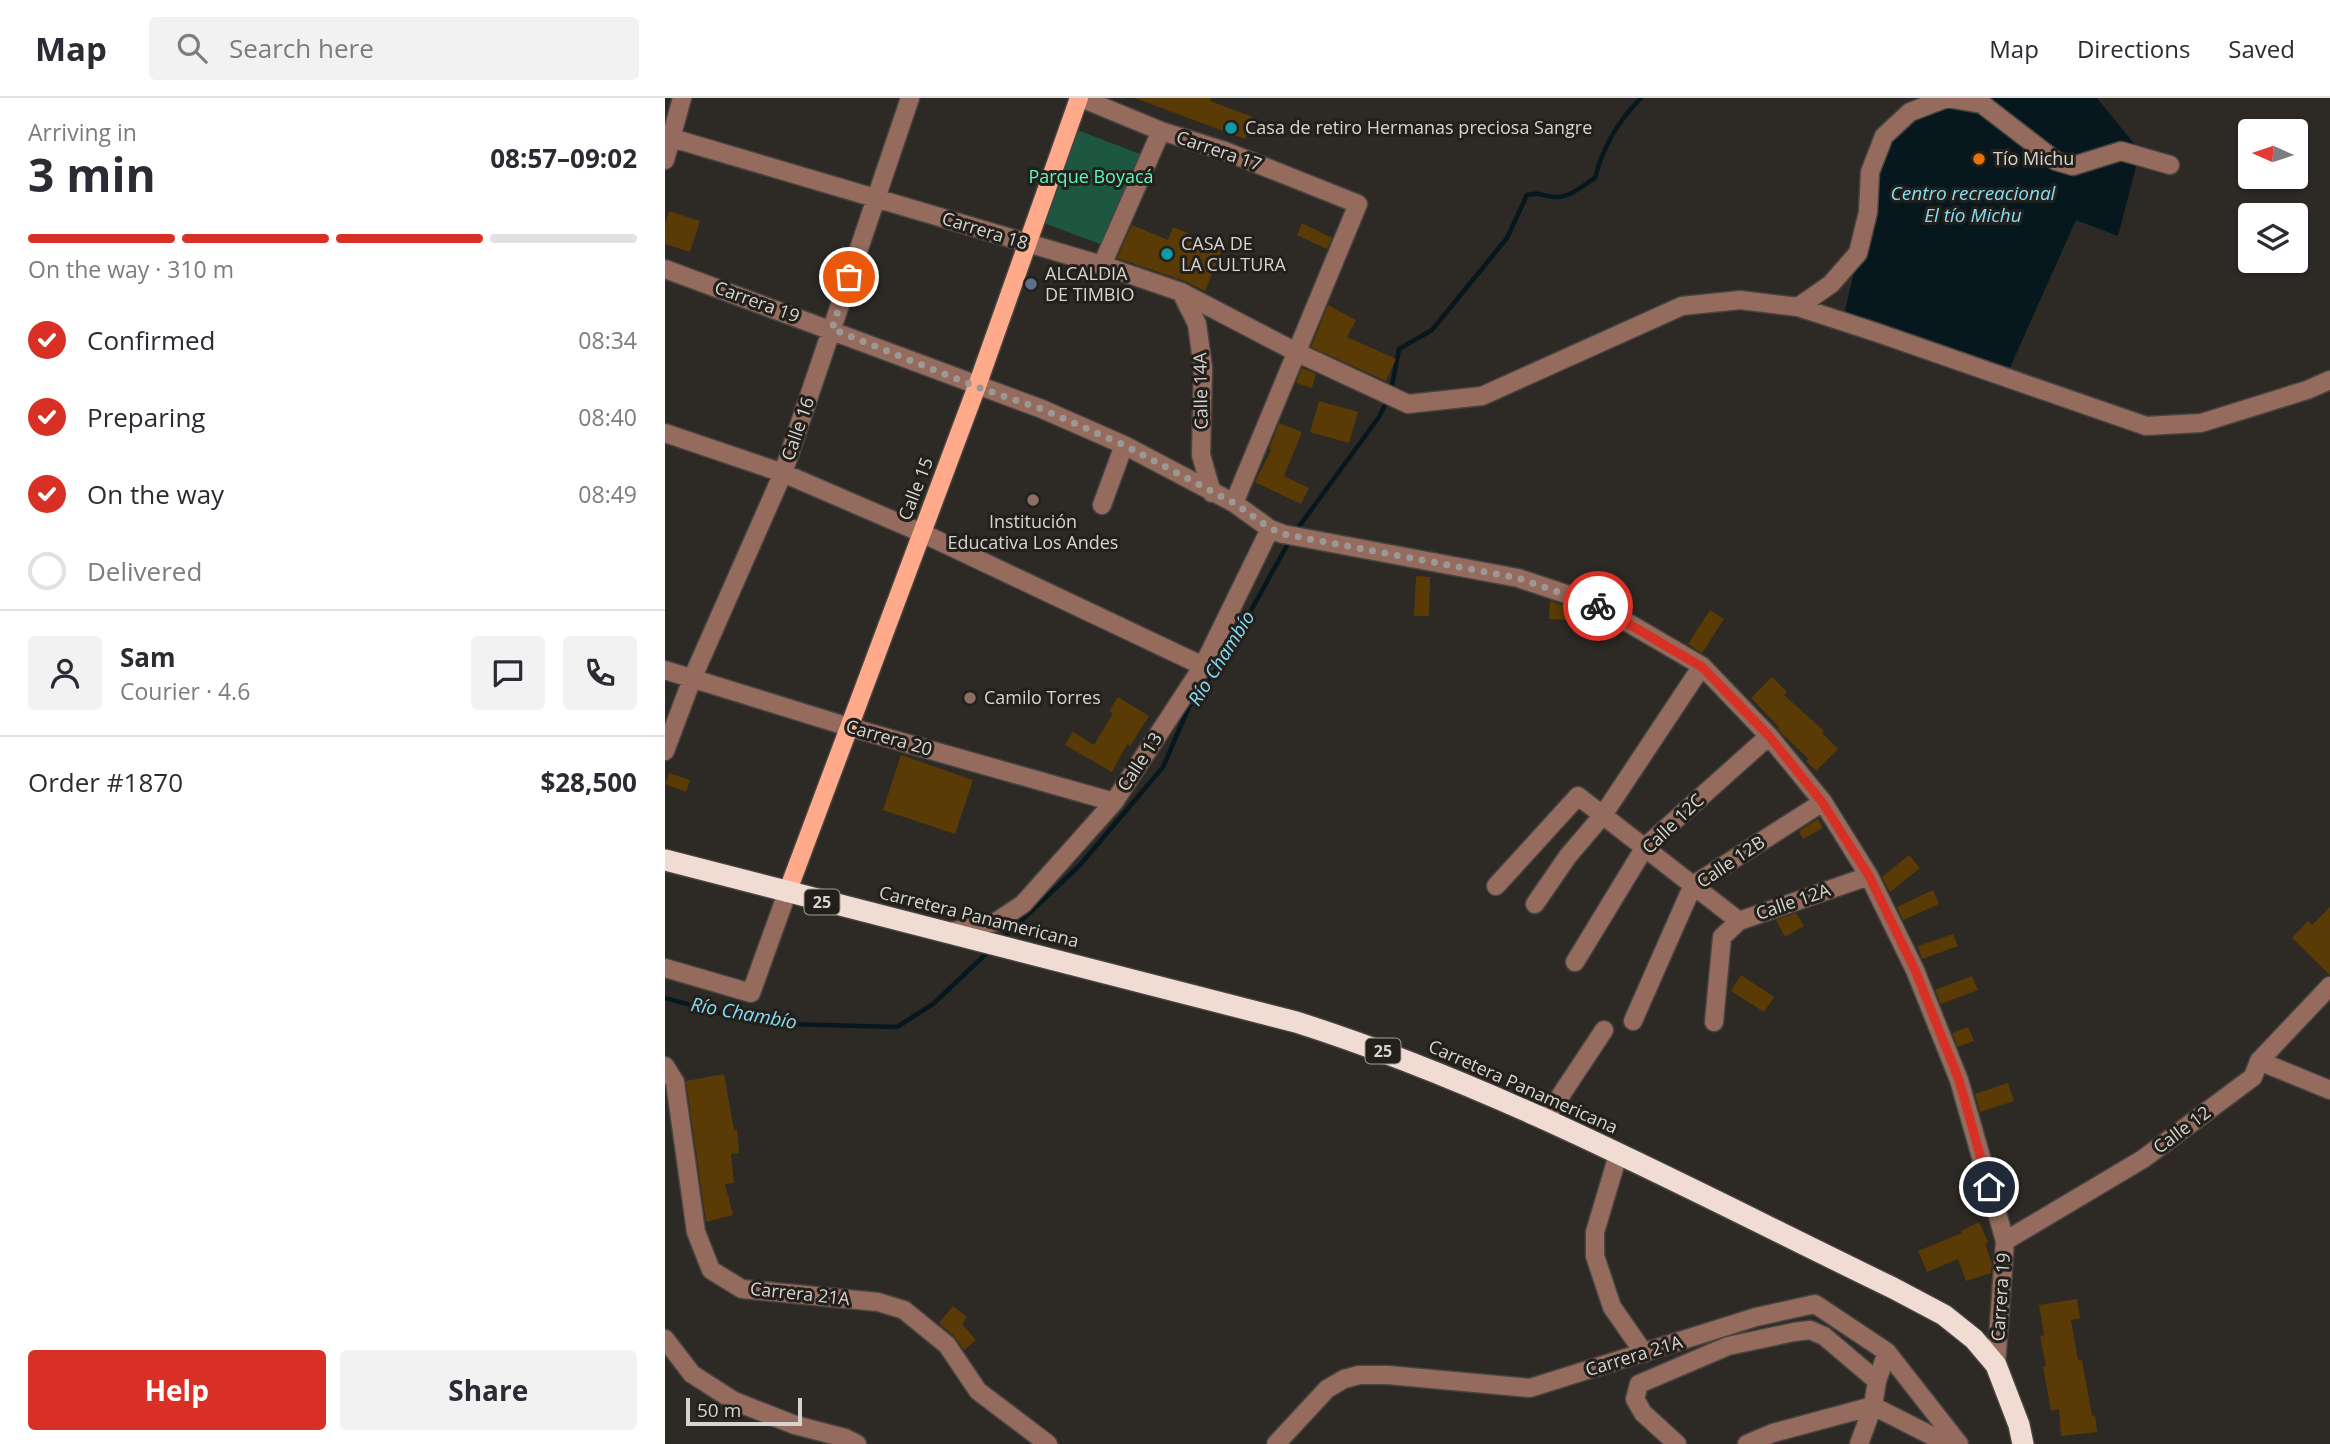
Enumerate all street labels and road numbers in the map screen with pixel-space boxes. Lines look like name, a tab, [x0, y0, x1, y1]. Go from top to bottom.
street label: Carrera 17	[1173, 124, 1265, 176]
street label: Carrera 18	[939, 206, 1031, 254]
street label: Carrera 19	[712, 275, 803, 328]
street label: Calle 14A	[1187, 352, 1213, 430]
street label: Calle 16	[775, 394, 819, 464]
street label: Calle 15	[892, 454, 938, 524]
street label: Carrera 20	[843, 713, 935, 761]
street label: Calle 13	[1111, 727, 1167, 796]
street label: Calle 12C	[1636, 788, 1708, 859]
street label: Calle 12B	[1692, 830, 1769, 893]
street label: Calle 12A	[1752, 877, 1834, 925]
street label: Carretera Panamericana	[877, 880, 1082, 952]
road number: 25	[805, 890, 839, 915]
street label: Carretera Panamericana	[1425, 1033, 1622, 1139]
road number: 25	[1365, 1038, 1401, 1063]
street label: Calle 12	[2148, 1100, 2215, 1159]
street label: Carrera 19	[1985, 1252, 2015, 1342]
street label: Carrera 21A	[749, 1276, 852, 1310]
street label: Carrera 21A	[1582, 1329, 1686, 1381]

